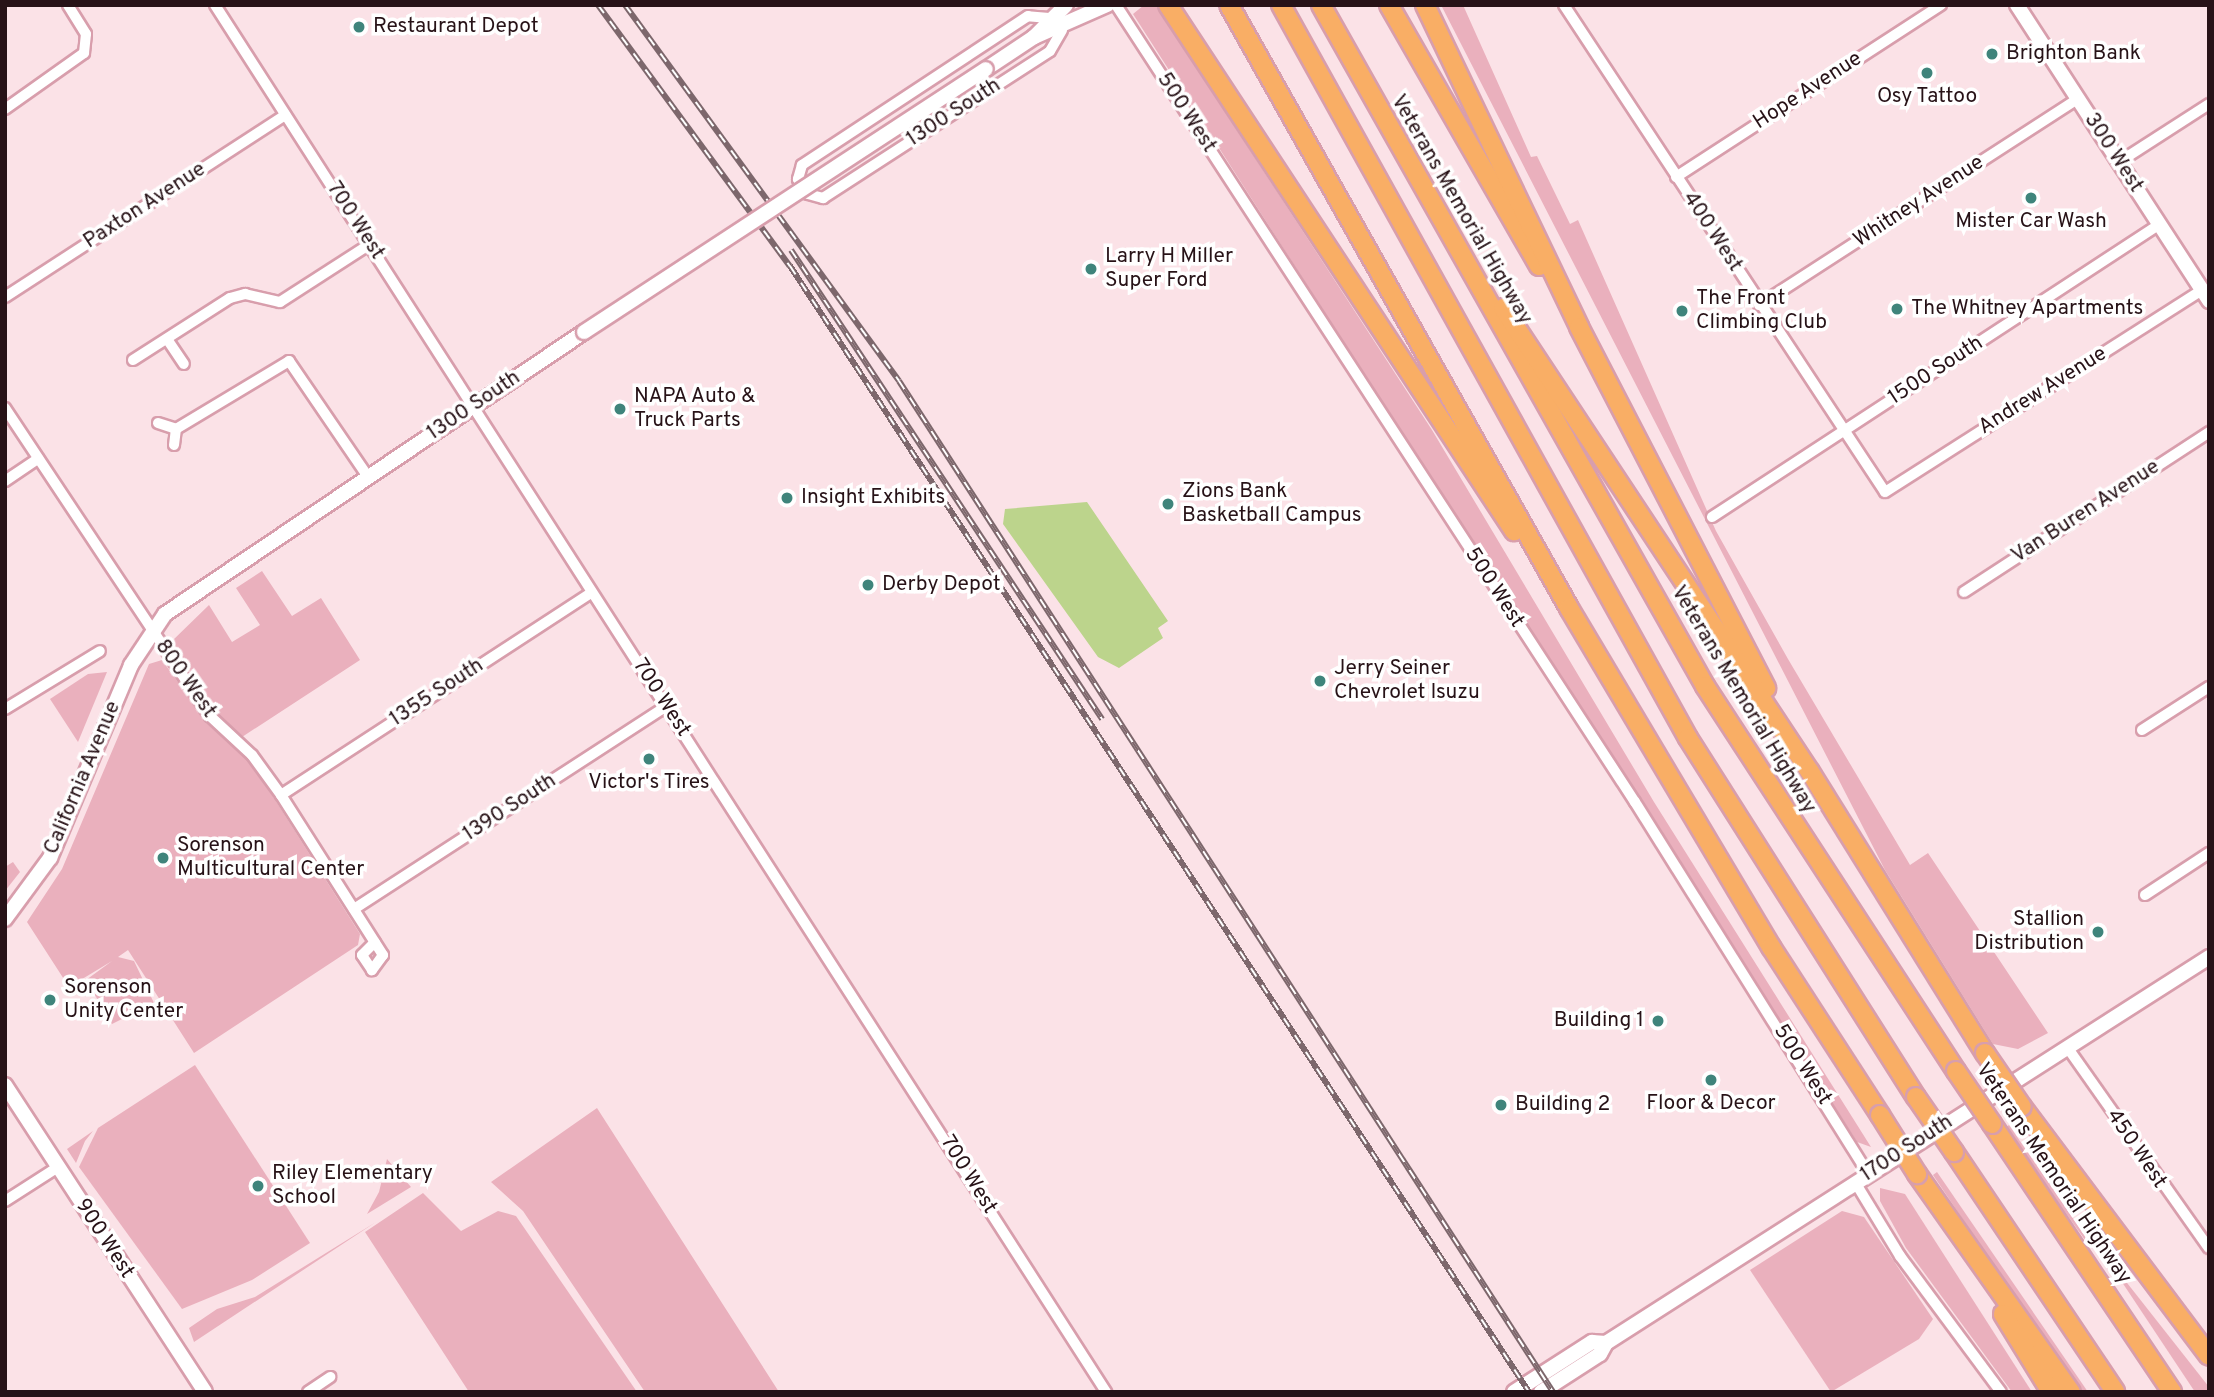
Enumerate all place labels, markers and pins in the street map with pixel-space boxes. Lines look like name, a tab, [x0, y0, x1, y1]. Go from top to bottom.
place label: Restaurant Depot	[373, 14, 539, 40]
marker: Restaurant Depot	[351, 19, 367, 35]
place label: Brighton Bank	[2006, 41, 2141, 67]
marker: Brighton Bank	[1984, 46, 2000, 62]
marker: Osy Tattoo	[1919, 65, 1935, 81]
place label: Osy Tattoo	[1876, 84, 1978, 110]
marker: Mister Car Wash	[2023, 190, 2039, 206]
place label: Mister Car Wash	[1955, 209, 2107, 235]
place label: Larry H Miller Super Ford	[1105, 244, 1233, 294]
marker: Larry H Miller Super Ford	[1083, 261, 1099, 277]
place label: The Front Climbing Club	[1696, 286, 1827, 336]
place label: The Whitney Apartments	[1911, 296, 2145, 322]
marker: The Whitney Apartments	[1889, 301, 1905, 317]
marker: The Front Climbing Club	[1674, 303, 1690, 319]
place label: NAPA Auto & Truck Parts	[634, 384, 757, 434]
marker: NAPA Auto & Truck Parts	[612, 401, 628, 417]
place label: Zions Bank Basketball Campus	[1182, 479, 1362, 529]
place label: Insight Exhibits	[801, 485, 945, 511]
marker: Insight Exhibits	[779, 490, 795, 506]
marker: Zions Bank Basketball Campus	[1160, 496, 1176, 512]
place label: Derby Depot	[882, 572, 1001, 598]
marker: Derby Depot	[860, 577, 876, 593]
place label: Jerry Seiner Chevrolet Isuzu	[1334, 656, 1480, 706]
marker: Jerry Seiner Chevrolet Isuzu	[1312, 673, 1328, 689]
marker: Victor's Tires	[641, 751, 657, 767]
place label: Victor's Tires	[588, 770, 710, 796]
place label: Sorenson Multicultural Center	[177, 833, 364, 883]
marker: Sorenson Multicultural Center	[155, 850, 171, 866]
place label: Stallion Distribution	[1974, 907, 2084, 957]
marker: Stallion Distribution	[2090, 924, 2106, 940]
place label: Sorenson Unity Center	[64, 975, 183, 1025]
marker: Sorenson Unity Center	[42, 992, 58, 1008]
place label: Building 1	[1554, 1008, 1644, 1034]
marker: Building 1	[1650, 1013, 1666, 1029]
marker: Floor & Decor	[1703, 1072, 1719, 1088]
place label: Floor & Decor	[1646, 1091, 1776, 1117]
place label: Building 2	[1515, 1092, 1610, 1118]
marker: Building 2	[1493, 1097, 1509, 1113]
place label: Riley Elementary School	[272, 1161, 433, 1211]
marker: Riley Elementary School	[250, 1178, 266, 1194]

